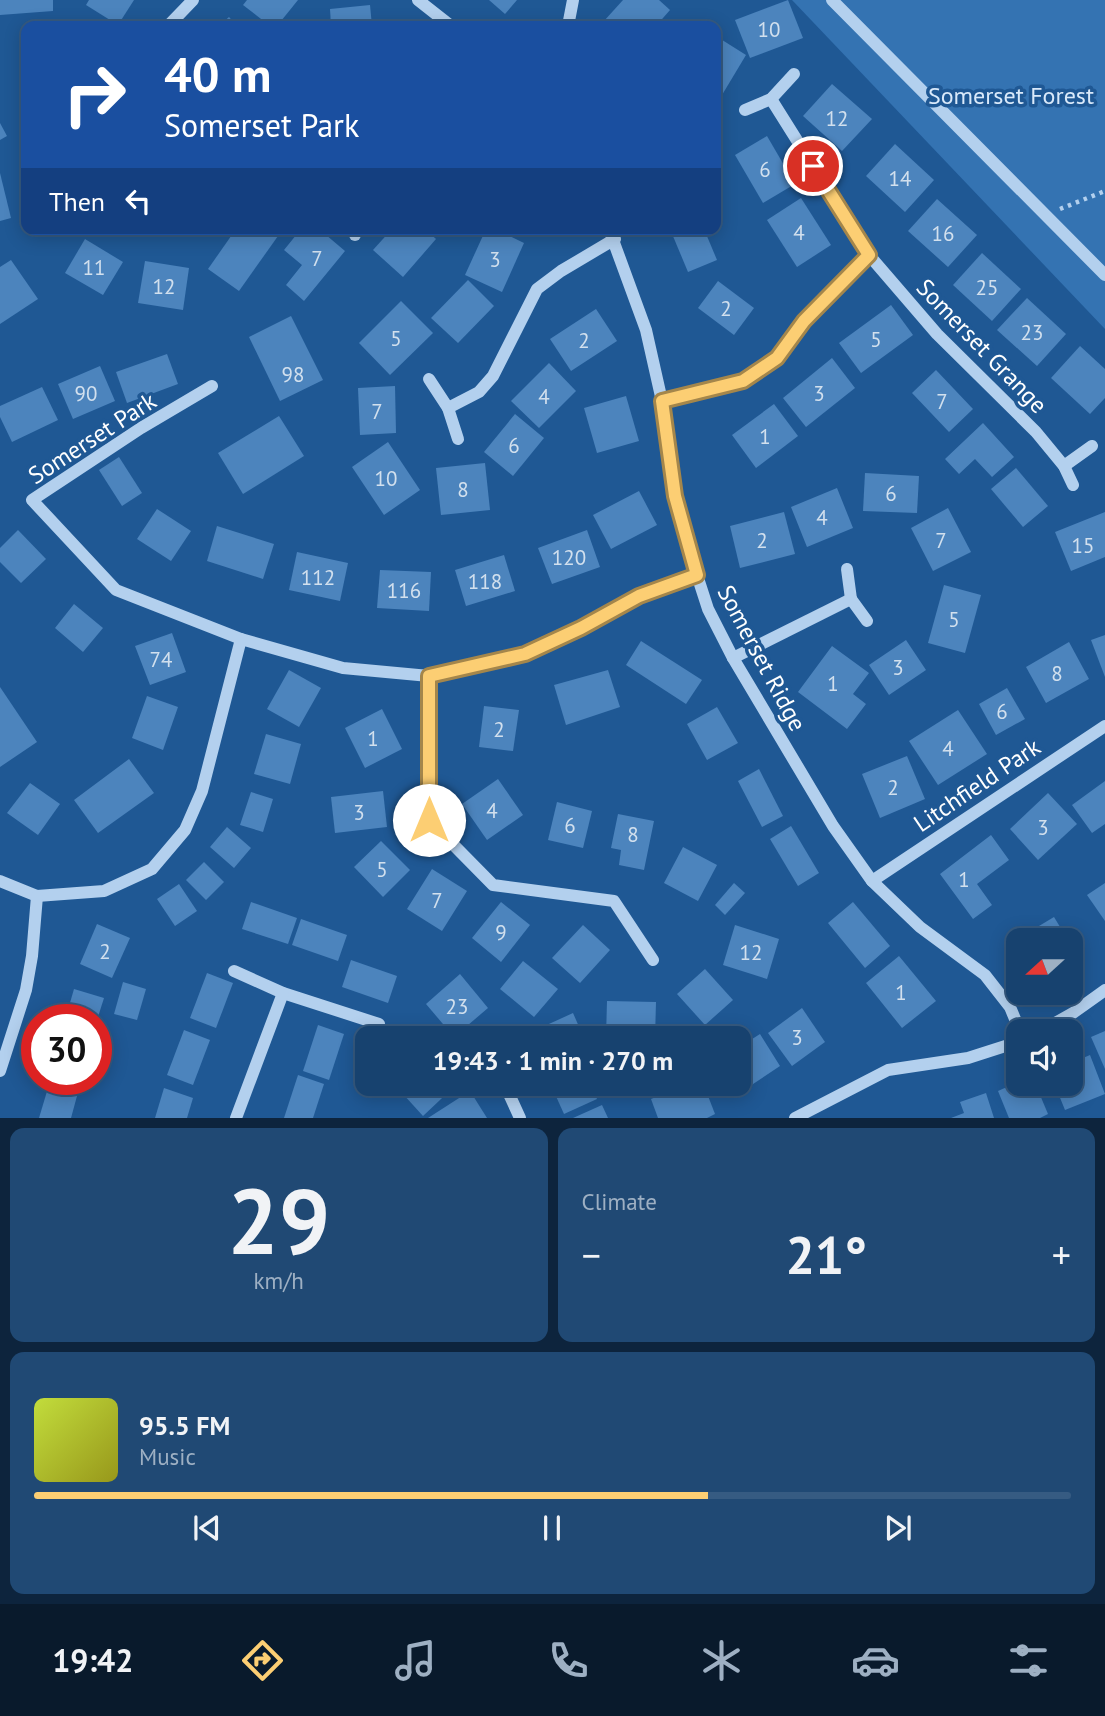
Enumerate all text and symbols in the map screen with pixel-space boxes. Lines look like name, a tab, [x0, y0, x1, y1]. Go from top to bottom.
house number: 10	[758, 16, 780, 43]
text: 40 m	[164, 42, 271, 106]
icon: right	[49, 49, 140, 140]
park label: Somerset Forest	[928, 80, 1094, 111]
text: Somerset Park	[164, 104, 359, 146]
house number: 12	[826, 105, 848, 132]
pin	[783, 136, 843, 196]
icon: arrive	[794, 147, 832, 185]
house number: 6	[759, 156, 771, 183]
house number: 14	[889, 165, 911, 192]
icon: left	[119, 182, 157, 220]
text: Then	[49, 185, 105, 218]
house number: 4	[793, 219, 805, 246]
house number: 16	[932, 220, 954, 247]
house number: 7	[311, 245, 323, 272]
house number: 3	[489, 246, 501, 273]
house number: 11	[83, 254, 105, 281]
street label: Somerset Grange	[910, 272, 1054, 420]
house number: 12	[153, 273, 175, 300]
house number: 25	[976, 274, 998, 301]
house number: 2	[720, 295, 732, 322]
house number: 23	[1021, 319, 1043, 346]
house number: 5	[390, 325, 402, 352]
house number: 5	[870, 326, 882, 353]
house number: 2	[578, 327, 590, 354]
house number: 98	[282, 361, 304, 388]
house number: 90	[75, 380, 97, 407]
house number: 3	[813, 380, 825, 407]
house number: 4	[538, 383, 550, 410]
street label: Somerset Park	[22, 385, 162, 491]
house number: 7	[936, 388, 948, 415]
house number: 7	[371, 398, 383, 425]
house number: 1	[759, 423, 771, 450]
house number: 6	[508, 432, 520, 459]
house number: 10	[375, 465, 397, 492]
house number: 8	[457, 476, 469, 503]
house number: 6	[885, 480, 897, 507]
house number: 4	[816, 504, 828, 531]
house number: 2	[756, 527, 768, 554]
house number: 7	[935, 527, 947, 554]
house number: 15	[1072, 532, 1094, 559]
house number: 120	[552, 544, 586, 571]
house number: 112	[301, 564, 335, 591]
house number: 118	[468, 568, 502, 595]
house number: 116	[387, 577, 421, 604]
street label: Somerset Ridge	[711, 580, 813, 736]
house number: 5	[948, 606, 960, 633]
house number: 74	[150, 646, 172, 673]
house number: 3	[892, 654, 904, 681]
house number: 8	[1051, 660, 1063, 687]
house number: 1	[827, 670, 839, 697]
house number: 6	[996, 698, 1008, 725]
house number: 2	[493, 716, 505, 743]
house number: 1	[367, 725, 379, 752]
street label: Litchfield Park	[908, 731, 1047, 839]
house number: 4	[942, 735, 954, 762]
house number: 2	[887, 774, 899, 801]
position arrow	[392, 783, 466, 857]
house number: 4	[486, 797, 498, 824]
house number: 3	[353, 799, 365, 826]
house number: 6	[564, 812, 576, 839]
house number: 3	[1037, 814, 1049, 841]
house number: 8	[627, 821, 639, 848]
house number: 5	[376, 856, 388, 883]
house number: 1	[958, 866, 970, 893]
house number: 7	[431, 887, 443, 914]
house number: 9	[495, 919, 507, 946]
north arrow	[1006, 928, 1083, 1004]
map controls	[1006, 928, 1083, 1096]
house number: 2	[99, 938, 111, 965]
house number: 12	[740, 939, 762, 966]
house number: 1	[895, 979, 907, 1006]
house number: 23	[446, 993, 468, 1020]
speed limit sign: 30	[21, 1004, 112, 1095]
button: sound	[1006, 1019, 1083, 1096]
house number: 3	[791, 1024, 803, 1051]
text: 19:43 · 1 min · 270 m	[433, 1044, 673, 1077]
text: 29	[227, 1161, 330, 1279]
text: Climate	[582, 1187, 657, 1216]
text: 21°	[785, 1221, 867, 1288]
text: −	[582, 1230, 601, 1279]
text: +	[1052, 1230, 1071, 1279]
text: km/h	[254, 1266, 304, 1295]
text: 95.5 FM	[139, 1409, 230, 1442]
text: Music	[139, 1442, 196, 1471]
icon: previous	[188, 1509, 226, 1547]
icon: pause	[533, 1509, 571, 1547]
icon: next	[879, 1509, 917, 1547]
icon: directions	[238, 1636, 287, 1685]
icon: music	[391, 1636, 440, 1685]
icon: phone	[544, 1636, 593, 1685]
icon: climate	[697, 1636, 746, 1685]
icon: car	[851, 1636, 900, 1685]
icon: filters	[1004, 1636, 1053, 1685]
text: 19:42	[52, 1639, 133, 1681]

